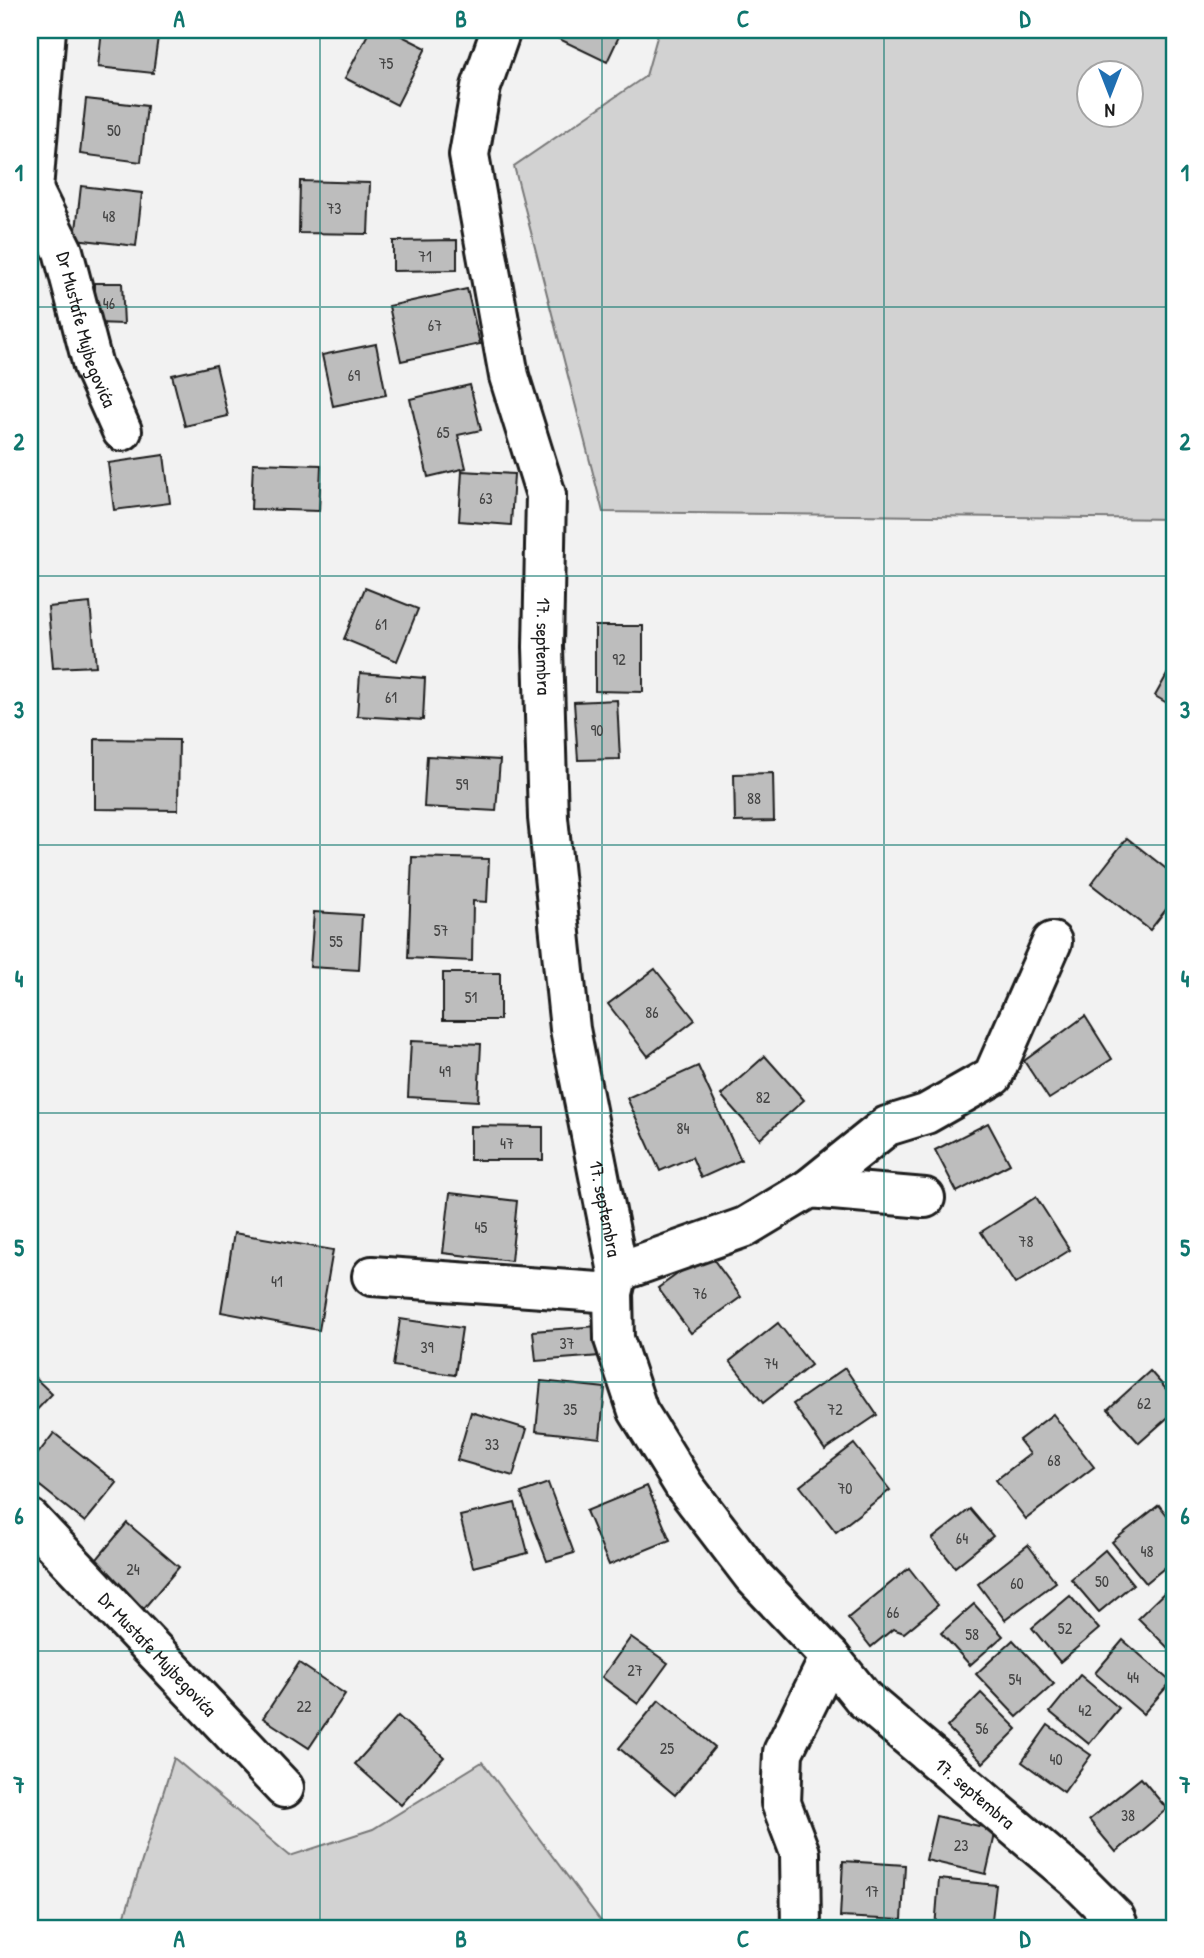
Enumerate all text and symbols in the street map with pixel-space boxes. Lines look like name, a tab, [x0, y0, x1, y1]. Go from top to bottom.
text: A	[173, 3, 185, 34]
text: B	[455, 3, 467, 34]
text: C	[737, 3, 749, 34]
text: D	[1020, 3, 1032, 34]
house number: 75	[379, 52, 394, 74]
north arrow	[1074, 60, 1144, 130]
text: N	[1105, 98, 1115, 124]
house number: 50	[107, 119, 121, 141]
text: 1	[15, 157, 23, 188]
text: 1	[1181, 157, 1189, 188]
house number: 73	[326, 197, 342, 219]
house number: 48	[103, 205, 116, 227]
house number: 71	[418, 245, 432, 267]
street label: Dr Mustafe Mujbegovića	[51, 249, 123, 412]
house number: 46	[103, 292, 115, 314]
house number: 67	[428, 314, 442, 336]
house number: 69	[348, 364, 360, 386]
house number: 65	[436, 421, 450, 443]
text: 2	[14, 426, 25, 457]
text: 2	[1180, 426, 1191, 457]
house number: 63	[479, 487, 493, 509]
street label: 17. septembra	[530, 597, 557, 696]
house number: 61	[375, 613, 387, 635]
house number: 92	[612, 648, 626, 670]
house number: 61	[385, 686, 397, 708]
text: 3	[14, 694, 24, 725]
text: 3	[1180, 694, 1190, 725]
house number: 90	[590, 719, 604, 741]
house number: 59	[456, 773, 468, 795]
house number: 88	[747, 787, 761, 809]
house number: 57	[434, 919, 448, 941]
house number: 55	[329, 930, 343, 952]
text: 4	[15, 963, 24, 994]
text: 4	[1181, 963, 1190, 994]
house number: 51	[465, 986, 477, 1008]
house number: 86	[645, 1001, 659, 1023]
house number: 49	[439, 1060, 451, 1082]
house number: 82	[756, 1086, 771, 1108]
house number: 84	[677, 1117, 689, 1139]
house number: 47	[500, 1132, 514, 1154]
street label: 17. septembra	[583, 1158, 628, 1259]
house number: 45	[475, 1216, 488, 1238]
house number: 78	[1019, 1230, 1033, 1252]
text: 5	[14, 1232, 24, 1263]
text: 5	[1180, 1232, 1190, 1263]
house number: 41	[271, 1270, 283, 1292]
house number: 76	[693, 1282, 707, 1304]
house number: 37	[559, 1332, 575, 1354]
house number: 39	[420, 1336, 434, 1358]
house number: 74	[764, 1352, 778, 1374]
house number: 62	[1137, 1392, 1151, 1414]
house number: 35	[563, 1398, 577, 1420]
house number: 72	[827, 1398, 843, 1420]
house number: 33	[485, 1433, 499, 1455]
house number: 68	[1047, 1449, 1061, 1471]
house number: 70	[837, 1477, 853, 1499]
text: 6	[14, 1500, 24, 1531]
text: 6	[1180, 1500, 1190, 1531]
house number: 64	[956, 1527, 968, 1549]
house number: 48	[1141, 1540, 1154, 1562]
house number: 24	[126, 1558, 140, 1580]
house number: 50	[1095, 1570, 1109, 1592]
house number: 60	[1010, 1572, 1024, 1594]
street label: Dr Mustafe Mujbegovića	[93, 1587, 223, 1722]
house number: 66	[887, 1601, 899, 1623]
house number: 52	[1058, 1617, 1073, 1639]
house number: 58	[965, 1623, 979, 1645]
house number: 27	[627, 1659, 643, 1681]
house number: 44	[1127, 1666, 1139, 1688]
house number: 54	[1009, 1668, 1021, 1690]
house number: 22	[297, 1695, 312, 1717]
house number: 42	[1078, 1699, 1092, 1721]
house number: 56	[975, 1717, 989, 1739]
house number: 25	[660, 1737, 674, 1759]
house number: 40	[1049, 1748, 1063, 1770]
street label: 17. septembra	[930, 1752, 1021, 1835]
text: 7	[12, 1769, 25, 1800]
text: 7	[1178, 1769, 1191, 1800]
house number: 38	[1121, 1804, 1135, 1826]
house number: 23	[954, 1834, 968, 1856]
house number: 17	[865, 1880, 879, 1902]
text: A	[173, 1923, 185, 1954]
text: B	[455, 1923, 467, 1954]
text: C	[737, 1923, 749, 1954]
text: D	[1020, 1923, 1032, 1954]

